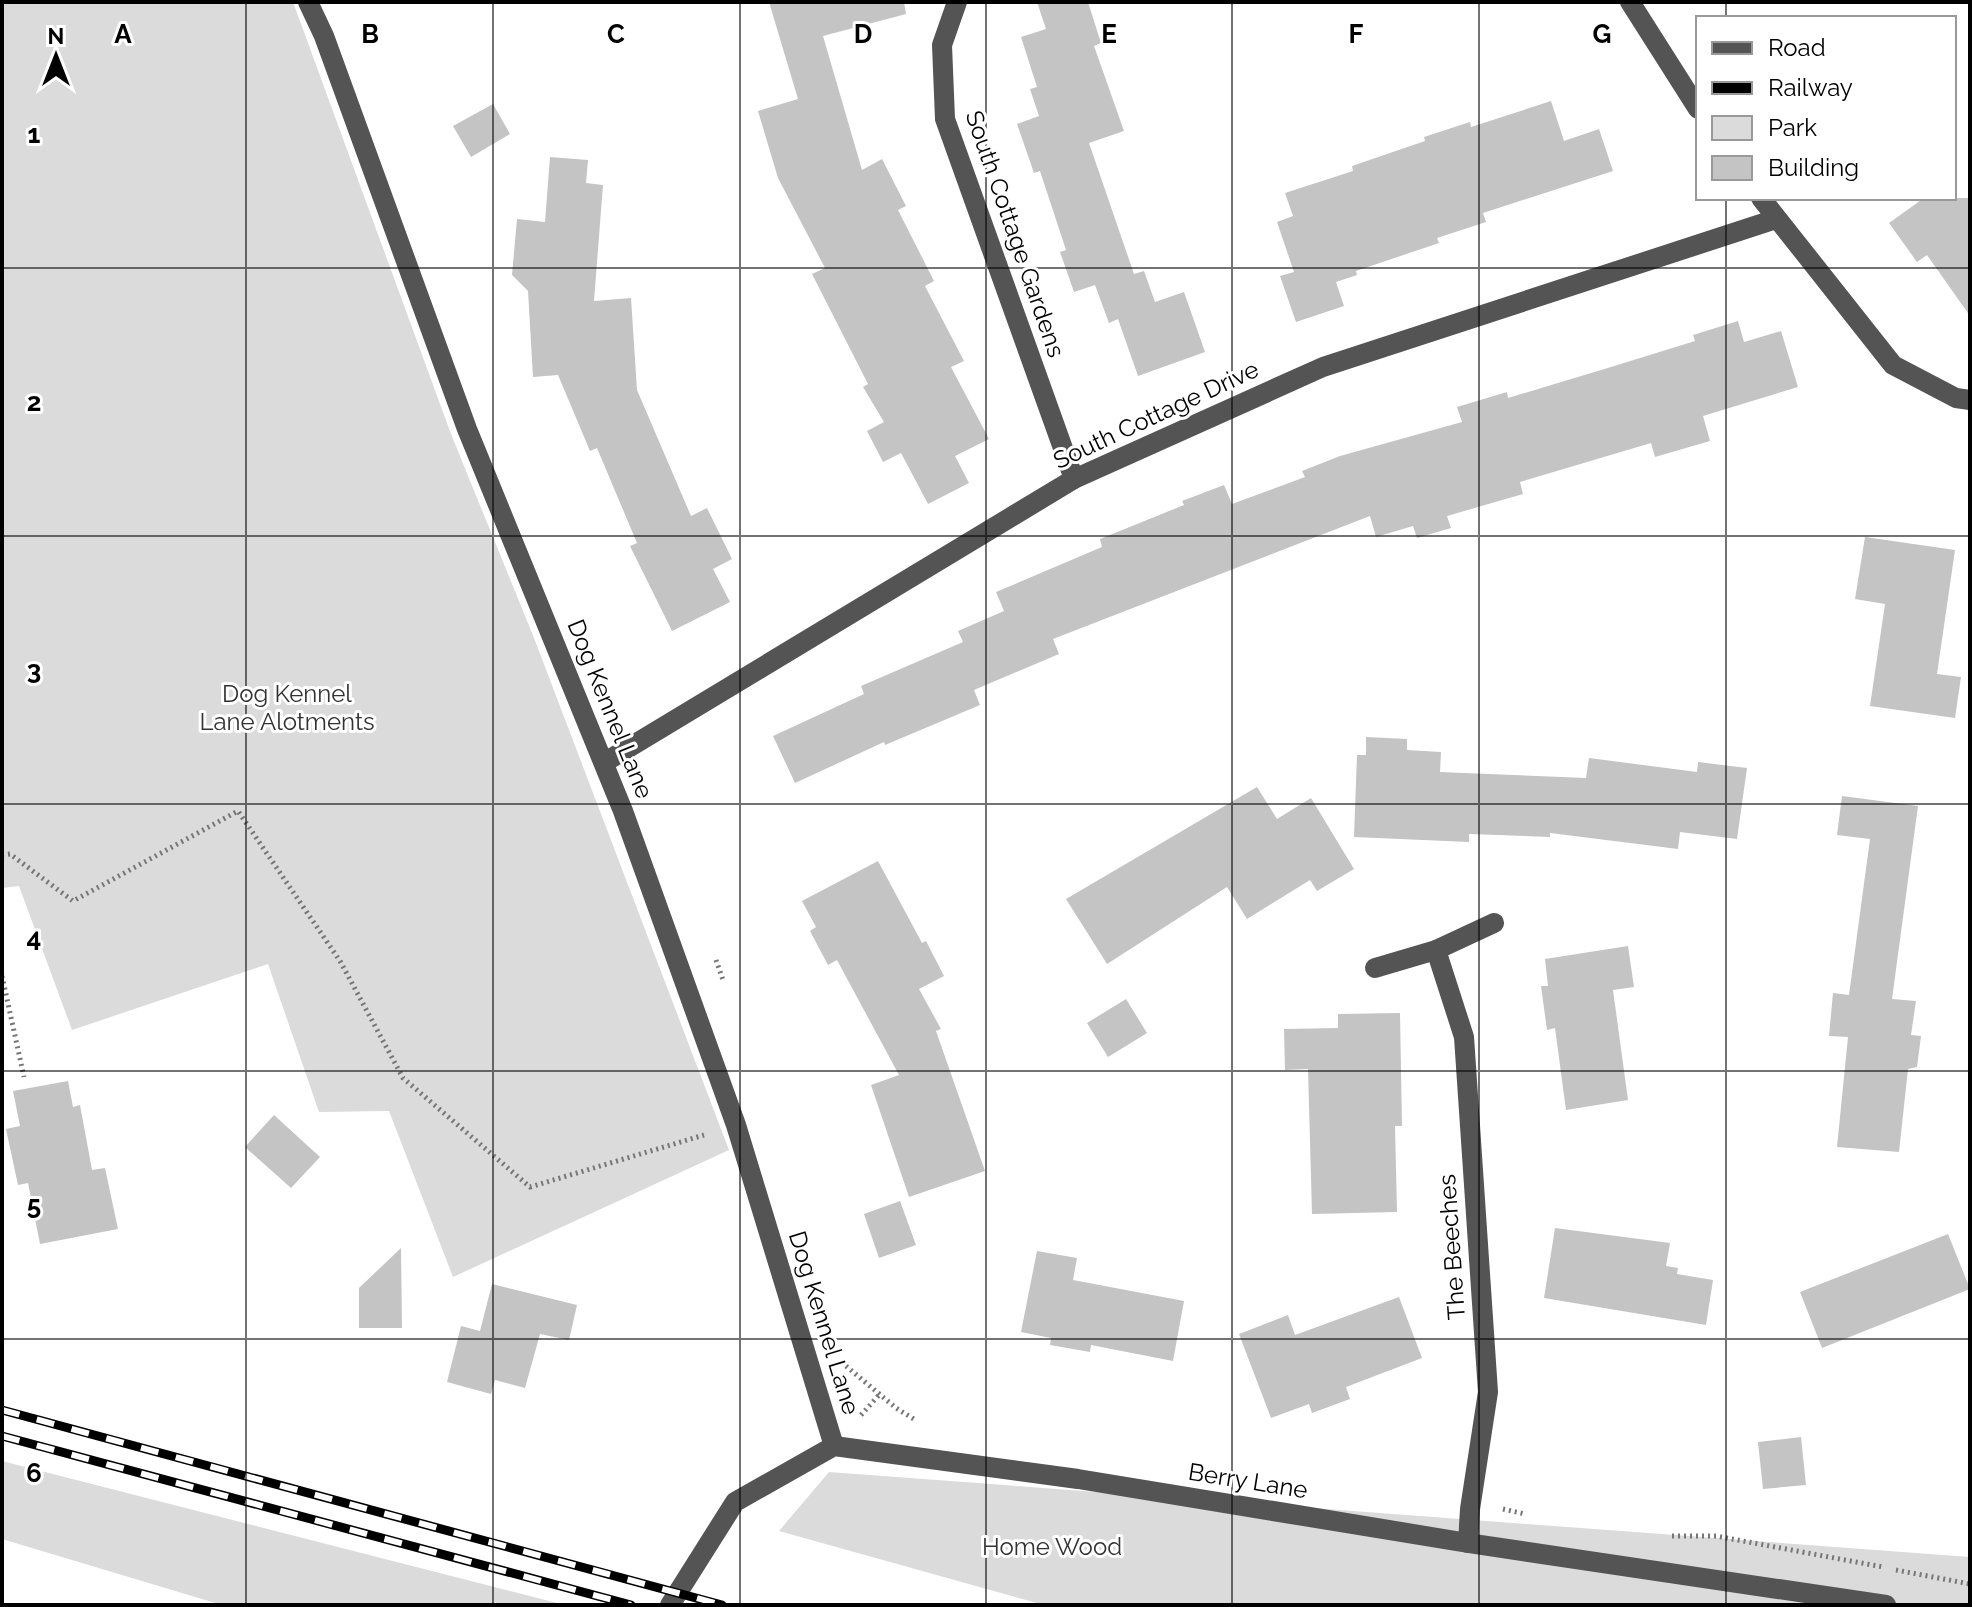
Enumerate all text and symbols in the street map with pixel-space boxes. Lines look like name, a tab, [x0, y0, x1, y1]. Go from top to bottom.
north arrow	[16, 16, 96, 96]
legend	[1696, 16, 1956, 200]
text: A	[114, 19, 132, 49]
text: B	[361, 19, 379, 49]
text: C	[607, 19, 625, 49]
text: D	[854, 19, 872, 49]
text: E	[1101, 19, 1117, 49]
text: F	[1349, 19, 1364, 49]
text: G	[1593, 19, 1611, 49]
text: N	[48, 23, 64, 49]
text: Road	[1768, 33, 1826, 62]
text: Railway	[1768, 73, 1853, 102]
street label: South Cottage Gardens	[960, 107, 1071, 361]
text: Park	[1768, 113, 1817, 142]
text: 1	[28, 119, 41, 149]
text: Building	[1768, 153, 1859, 182]
street label: South Cottage Drive	[1048, 354, 1263, 475]
text: 2	[27, 387, 41, 417]
street label: Dog Kennel Lane	[561, 615, 660, 802]
text: 3	[27, 655, 41, 685]
park label: Dog Kennel Lane Alotments	[199, 679, 375, 736]
text: 4	[27, 923, 41, 953]
street label: The Beeches	[1432, 1173, 1471, 1321]
text: 5	[27, 1190, 41, 1220]
street label: Dog Kennel Lane	[783, 1228, 866, 1418]
street label: Berry Lane	[1186, 1457, 1310, 1504]
text: 6	[26, 1458, 42, 1488]
park label: Home Wood	[982, 1532, 1122, 1561]

